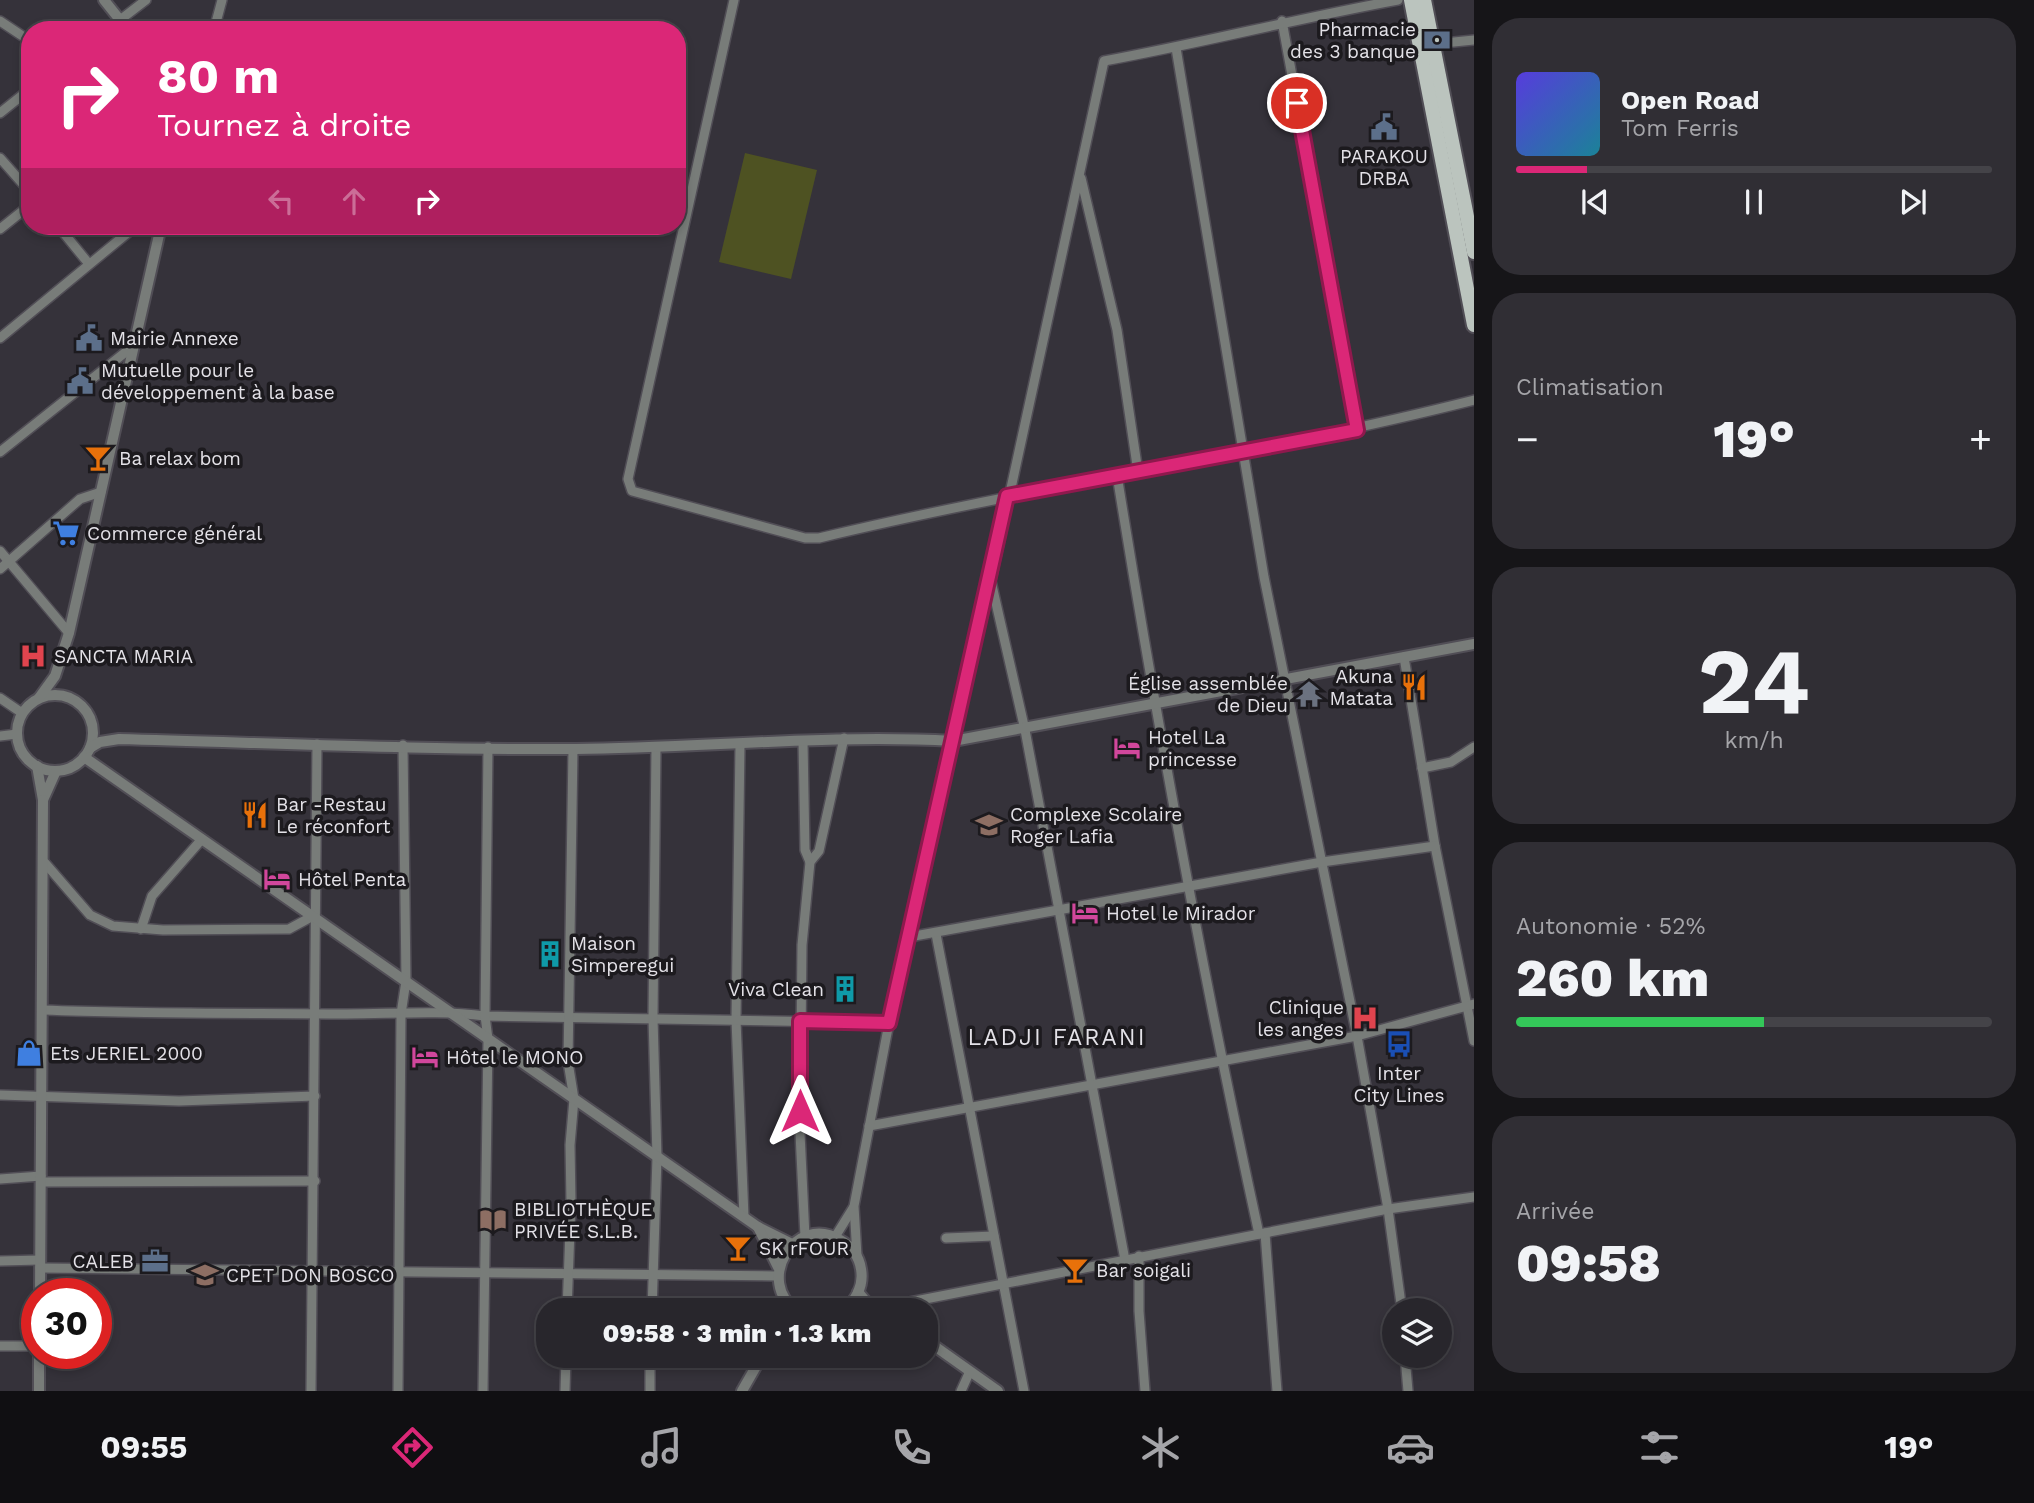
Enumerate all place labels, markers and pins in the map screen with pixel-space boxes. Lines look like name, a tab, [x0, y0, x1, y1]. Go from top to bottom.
place label: Pharmacie des 3 banque	[1290, 18, 1416, 63]
bank icon: Pharmacie des 3 banque	[1422, 25, 1452, 55]
pin	[1267, 73, 1327, 133]
public building icon: PARAKOU DRBA	[1369, 112, 1399, 142]
place label: PARAKOU DRBA	[1340, 145, 1428, 190]
public building icon: Mairie Annexe	[74, 323, 104, 353]
place label: Mairie Annexe	[110, 327, 239, 350]
place label: Mutuelle pour le développement à la base	[101, 359, 335, 404]
public building icon: Mutuelle pour le développement à la base	[65, 366, 95, 396]
bar icon: Ba relax bom	[83, 443, 113, 473]
place label: Ba relax bom	[119, 447, 241, 470]
supermarket icon: Commerce général	[51, 518, 81, 548]
place label: Commerce général	[87, 522, 262, 545]
hospital icon: SANCTA MARIA	[18, 641, 48, 671]
place label: SANCTA MARIA	[54, 645, 194, 668]
place label: Akuna Matata	[1329, 665, 1393, 710]
place label: Église assemblée de Dieu	[1128, 672, 1288, 717]
restaurant icon: Akuna Matata	[1399, 672, 1429, 702]
temple icon: Église assemblée de Dieu	[1294, 679, 1324, 709]
place label: Hotel La princesse	[1148, 726, 1237, 771]
hotel icon: Hotel La princesse	[1112, 733, 1142, 763]
place label: Bar -Restau Le réconfort	[276, 793, 390, 838]
restaurant icon: Bar -Restau Le réconfort	[240, 800, 270, 830]
place label: Complexe Scolaire Roger Lafia	[1010, 803, 1182, 848]
school or university icon: Complexe Scolaire Roger Lafia	[974, 810, 1004, 840]
hotel icon: Hôtel Penta	[262, 864, 292, 894]
place label: Hôtel Penta	[298, 868, 407, 891]
hotel icon: Hotel le Mirador	[1070, 898, 1100, 928]
place label: Hotel le Mirador	[1106, 902, 1256, 925]
place label: Maison Simperegui	[571, 932, 674, 977]
building icon: Maison Simperegui	[535, 939, 565, 969]
building icon: Viva Clean	[830, 974, 860, 1004]
place label: Viva Clean	[728, 978, 824, 1001]
place label: Clinique les anges	[1257, 996, 1344, 1041]
hospital icon: Clinique les anges	[1350, 1003, 1380, 1033]
bus stop icon: Inter City Lines	[1384, 1029, 1414, 1059]
shop icon: Ets JERIEL 2000	[14, 1038, 44, 1068]
place label: Ets JERIEL 2000	[50, 1042, 203, 1065]
hotel icon: Hôtel le MONO	[410, 1042, 440, 1072]
place label: Hôtel le MONO	[446, 1046, 583, 1069]
place label: Inter City Lines	[1353, 1062, 1445, 1107]
place label: BIBLIOTHÈQUE PRIVÉE S.L.B.	[514, 1198, 652, 1243]
library icon: BIBLIOTHÈQUE PRIVÉE S.L.B.	[478, 1205, 508, 1235]
bar icon: SK rFOUR	[723, 1233, 753, 1263]
place label: SK rFOUR	[759, 1237, 849, 1260]
office icon: CALEB	[140, 1246, 170, 1276]
place label: CALEB	[73, 1250, 134, 1273]
bar icon: Bar soigali	[1060, 1255, 1090, 1285]
place label: Bar soigali	[1096, 1259, 1191, 1282]
school or university icon: CPET DON BOSCO	[190, 1260, 220, 1290]
place label: CPET DON BOSCO	[226, 1264, 395, 1287]

